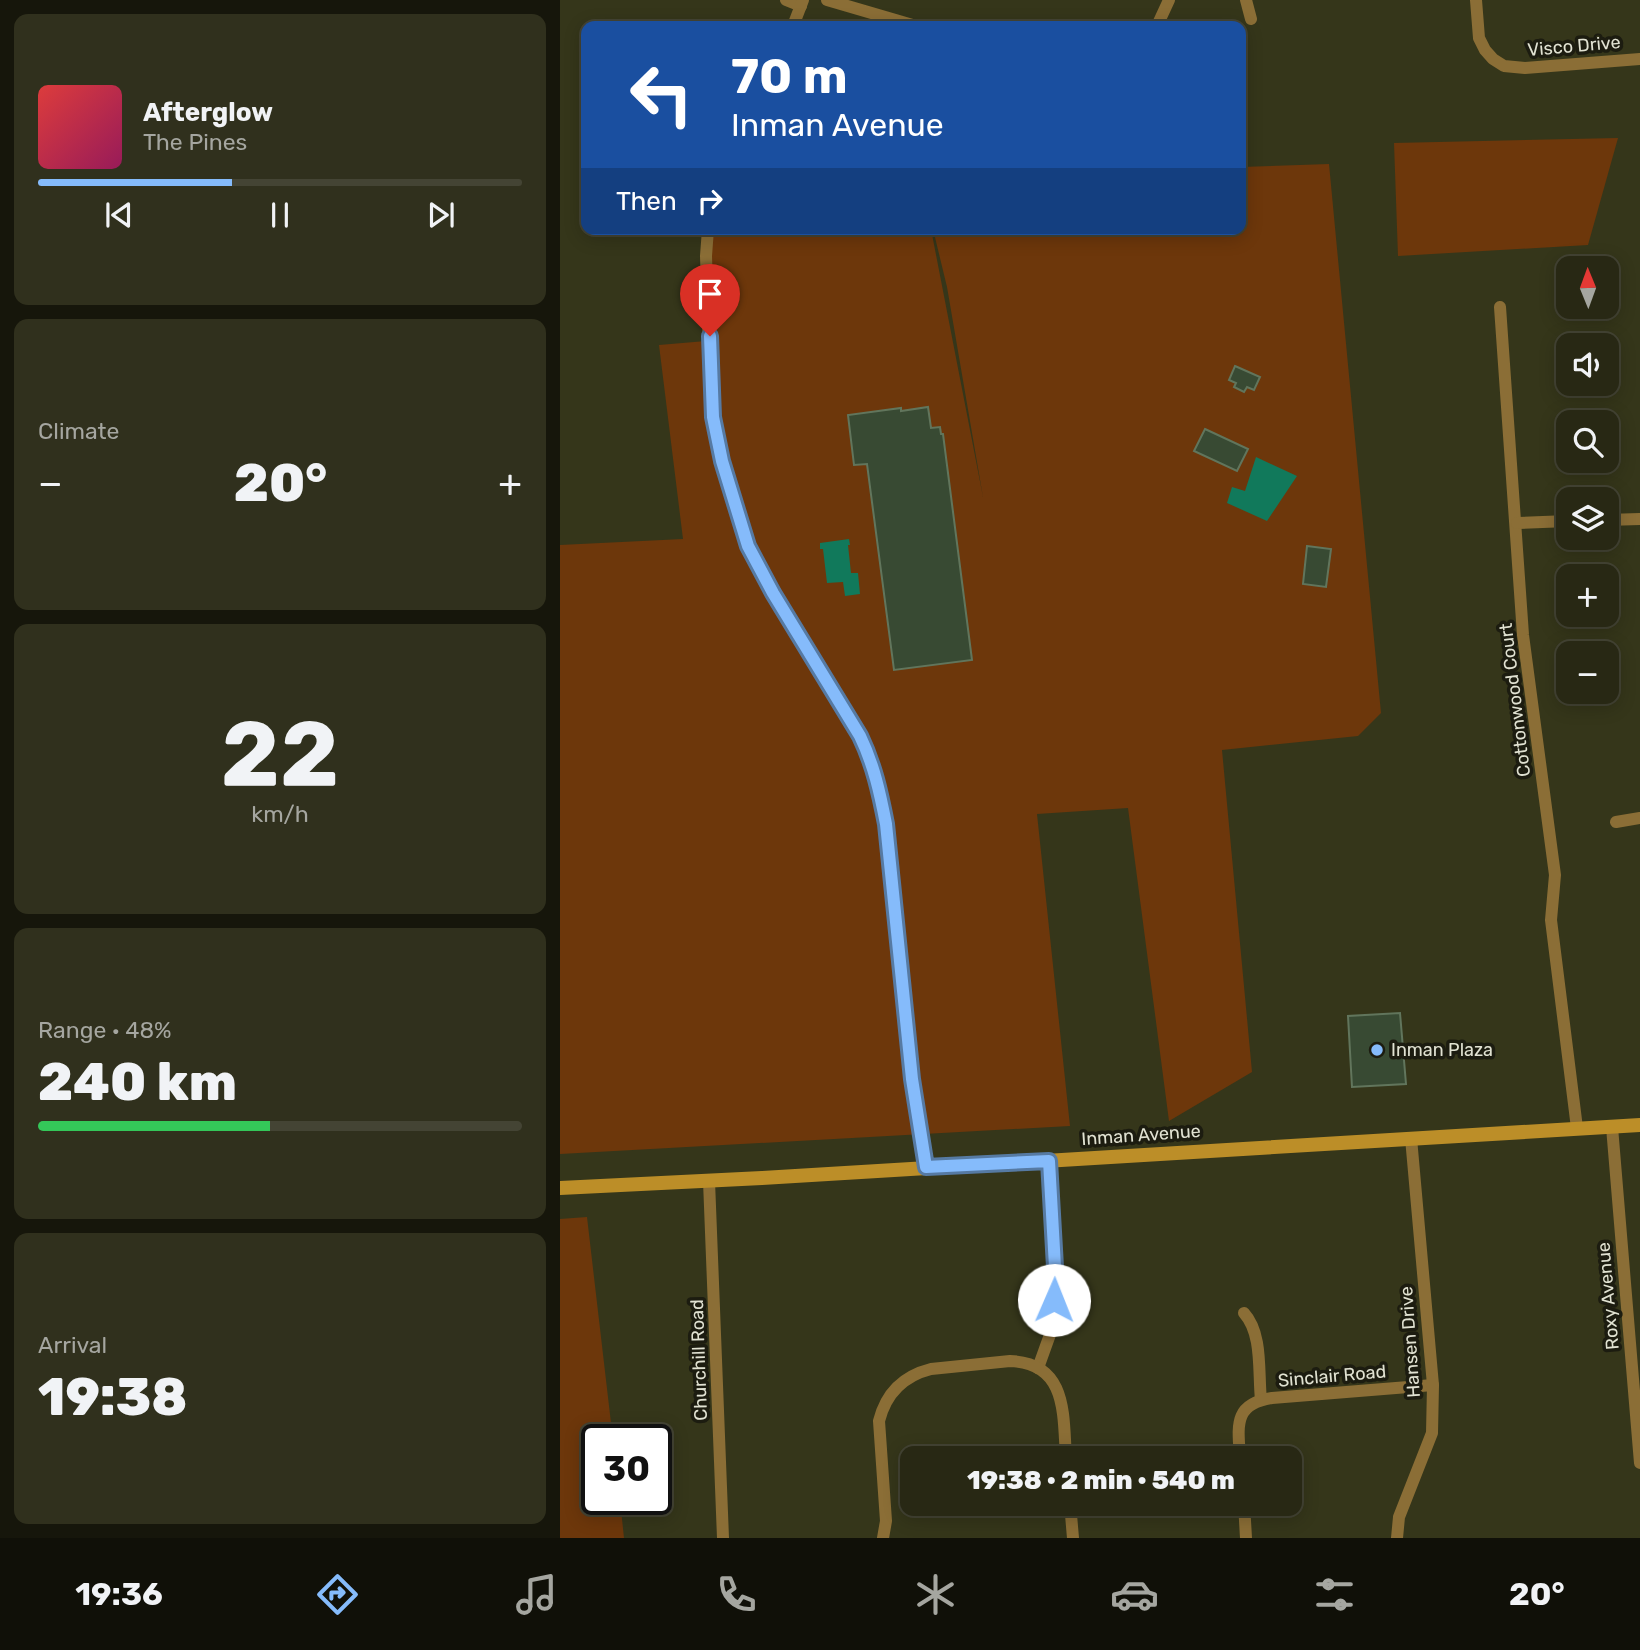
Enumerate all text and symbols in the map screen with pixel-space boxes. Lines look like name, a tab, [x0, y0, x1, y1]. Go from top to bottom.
street label: Visco Drive	[1527, 31, 1621, 61]
text: 70 m	[731, 47, 848, 105]
icon: left	[616, 49, 707, 140]
text: Afterglow	[143, 97, 273, 128]
text: Inman Avenue	[731, 106, 944, 144]
text: The Pines	[143, 128, 247, 156]
icon: right	[691, 182, 729, 220]
text: Then	[616, 186, 677, 217]
icon: previous	[100, 196, 138, 234]
icon: pause	[261, 196, 299, 234]
icon: next	[422, 196, 460, 234]
north arrow	[1556, 256, 1619, 318]
map controls	[1556, 256, 1619, 704]
pin	[680, 264, 740, 336]
icon: arrive	[691, 275, 729, 313]
button: sound	[1556, 333, 1619, 396]
button: search	[1556, 410, 1619, 473]
text: Climate	[38, 417, 119, 445]
text: 20°	[234, 452, 327, 514]
text: −	[38, 460, 63, 506]
text: +	[498, 460, 522, 506]
button: layers	[1556, 487, 1619, 550]
button: +	[1556, 564, 1619, 627]
street label: Cottonwood Court	[1495, 622, 1535, 778]
button: −	[1556, 641, 1619, 704]
text: 22	[221, 700, 339, 808]
text: km/h	[251, 800, 309, 828]
text: Range · 48%	[38, 1016, 172, 1044]
place label: Inman Plaza	[1391, 1039, 1493, 1061]
marker: Inman Plaza	[1369, 1042, 1385, 1058]
text: 240 km	[38, 1051, 237, 1113]
street label: Inman Avenue	[1081, 1120, 1201, 1150]
street label: Roxy Avenue	[1592, 1241, 1624, 1351]
position arrow	[1017, 1263, 1091, 1337]
street label: Hansen Drive	[1395, 1286, 1425, 1398]
street label: Churchill Road	[686, 1299, 712, 1421]
text: Arrival	[38, 1331, 107, 1359]
street label: Sinclair Road	[1277, 1360, 1387, 1392]
text: 19:38	[38, 1366, 187, 1428]
speed limit sign: 30	[581, 1424, 672, 1515]
text: 19:38 · 2 min · 540 m	[967, 1465, 1235, 1496]
icon: directions	[313, 1570, 362, 1619]
icon: music	[512, 1570, 561, 1619]
icon: phone	[712, 1570, 761, 1619]
icon: climate	[911, 1570, 960, 1619]
icon: car	[1110, 1570, 1159, 1619]
icon: filters	[1310, 1570, 1359, 1619]
text: 19:36	[75, 1575, 163, 1613]
text: 20°	[1509, 1575, 1565, 1613]

